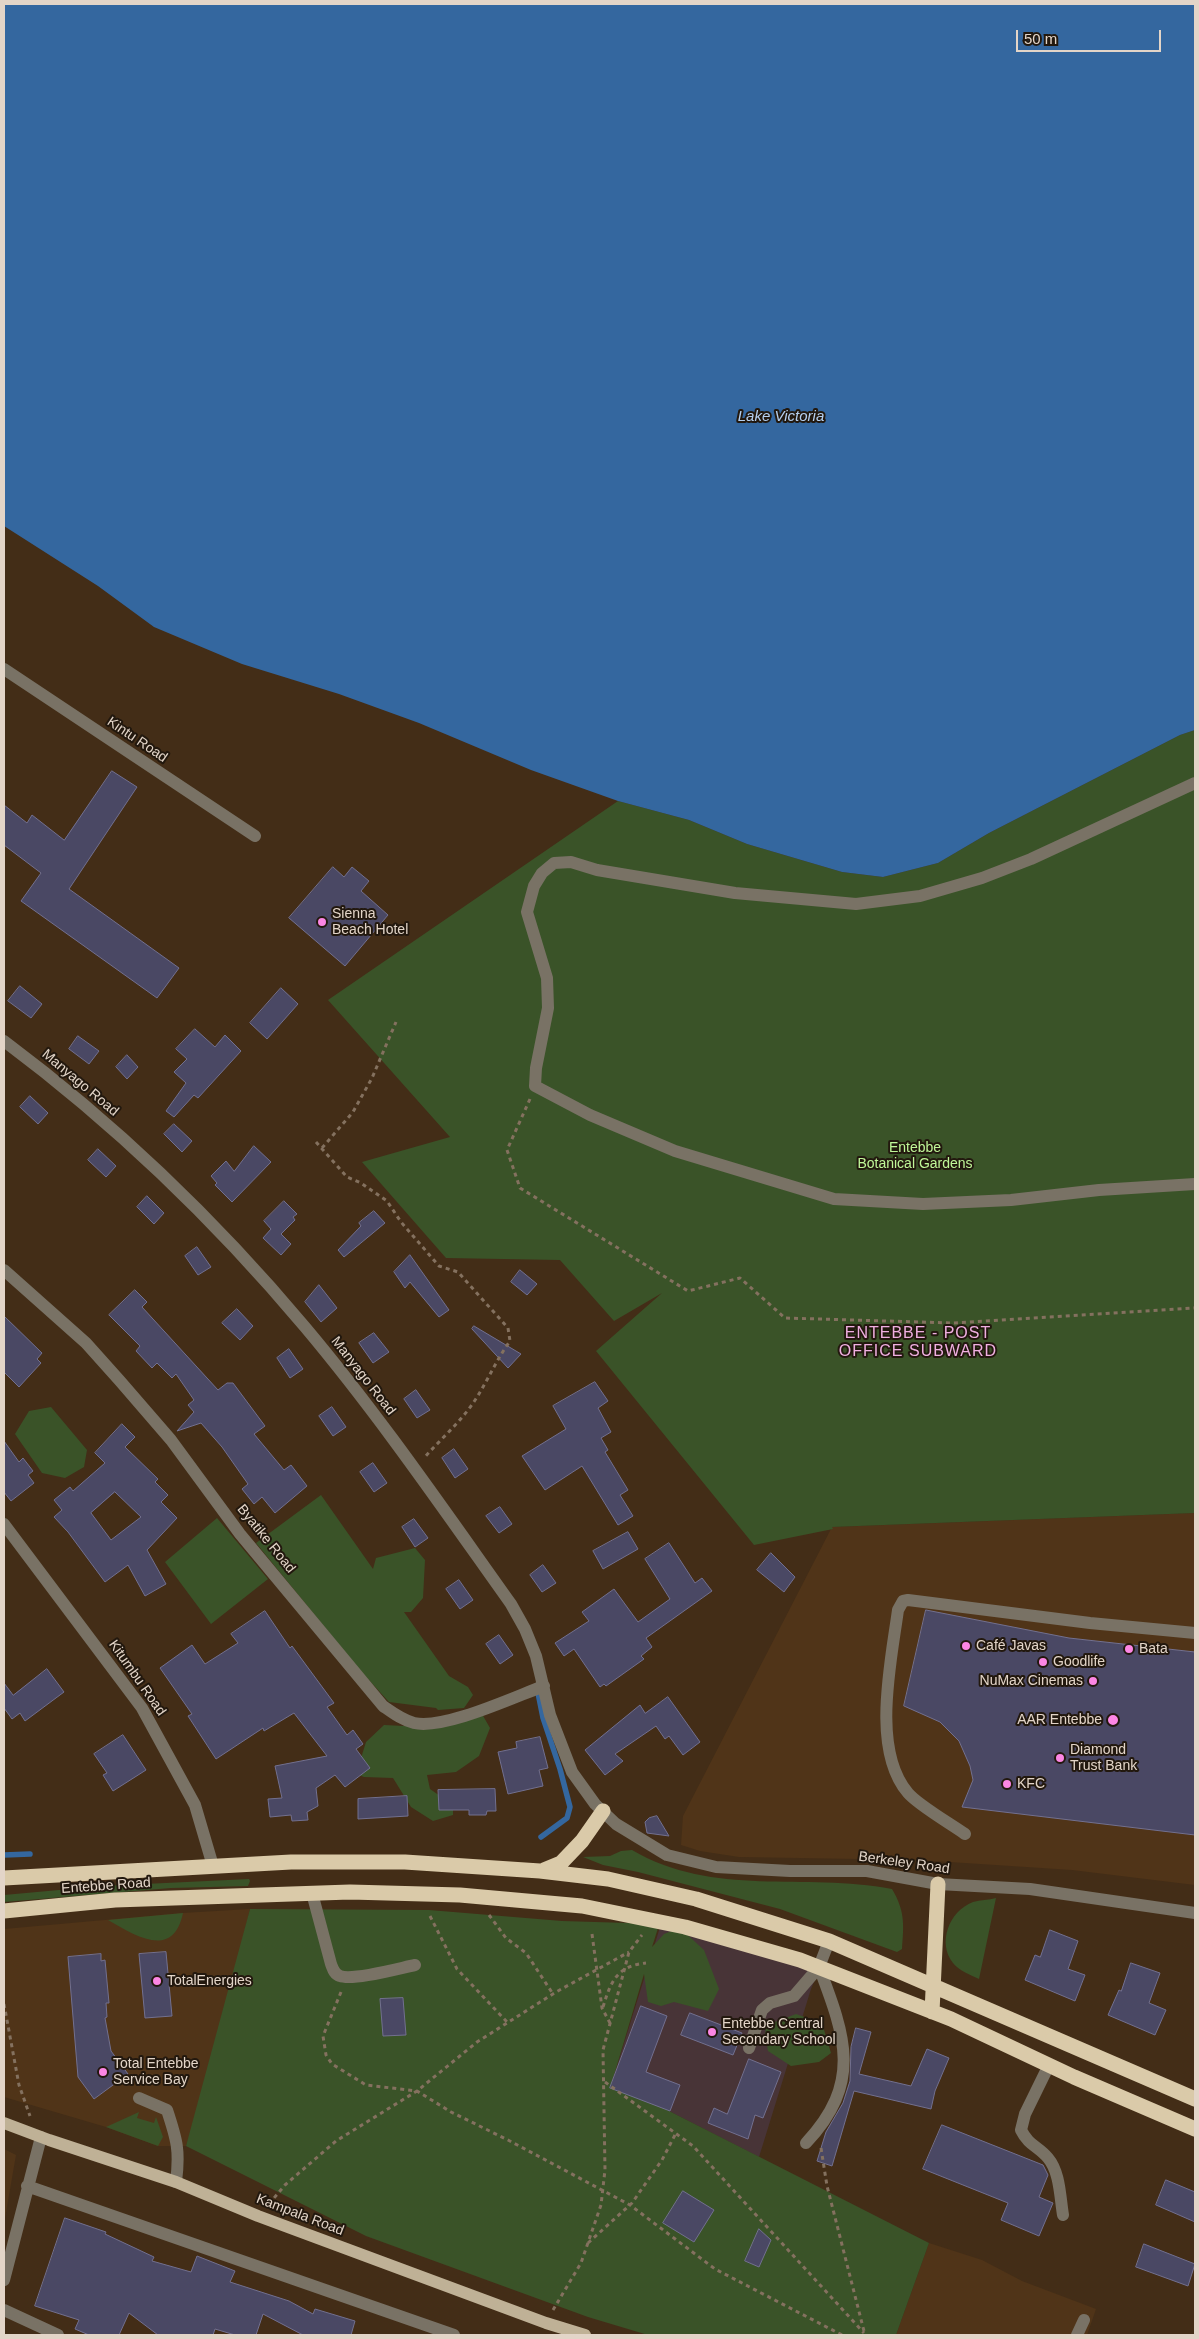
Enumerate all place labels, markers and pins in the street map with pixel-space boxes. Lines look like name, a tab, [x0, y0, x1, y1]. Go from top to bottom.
place label: Sienna Beach Hotel	[332, 906, 408, 939]
marker: Sienna Beach Hotel	[316, 916, 328, 928]
place label: Café Javas	[976, 1638, 1046, 1654]
marker: Café Javas	[960, 1640, 972, 1652]
place label: Bata	[1139, 1641, 1168, 1657]
marker: Bata	[1123, 1643, 1135, 1655]
place label: Goodlife	[1053, 1654, 1105, 1670]
marker: Goodlife	[1037, 1656, 1049, 1668]
place label: NuMax Cinemas	[980, 1673, 1083, 1689]
marker: NuMax Cinemas	[1087, 1675, 1099, 1687]
place label: AAR Entebbe	[1017, 1712, 1102, 1728]
marker: AAR Entebbe	[1106, 1713, 1120, 1727]
place label: Diamond Trust Bank	[1070, 1742, 1137, 1774]
marker: Diamond Trust Bank	[1054, 1752, 1066, 1764]
place label: KFC	[1017, 1776, 1045, 1792]
marker: KFC	[1001, 1778, 1013, 1790]
place label: TotalEnergies	[167, 1973, 252, 1989]
marker: TotalEnergies	[151, 1975, 163, 1987]
place label: Entebbe Central Secondary School	[722, 2016, 836, 2048]
marker: Entebbe Central Secondary School	[706, 2026, 718, 2038]
place label: Total Entebbe Service Bay	[113, 2056, 199, 2088]
marker: Total Entebbe Service Bay	[97, 2066, 109, 2078]

